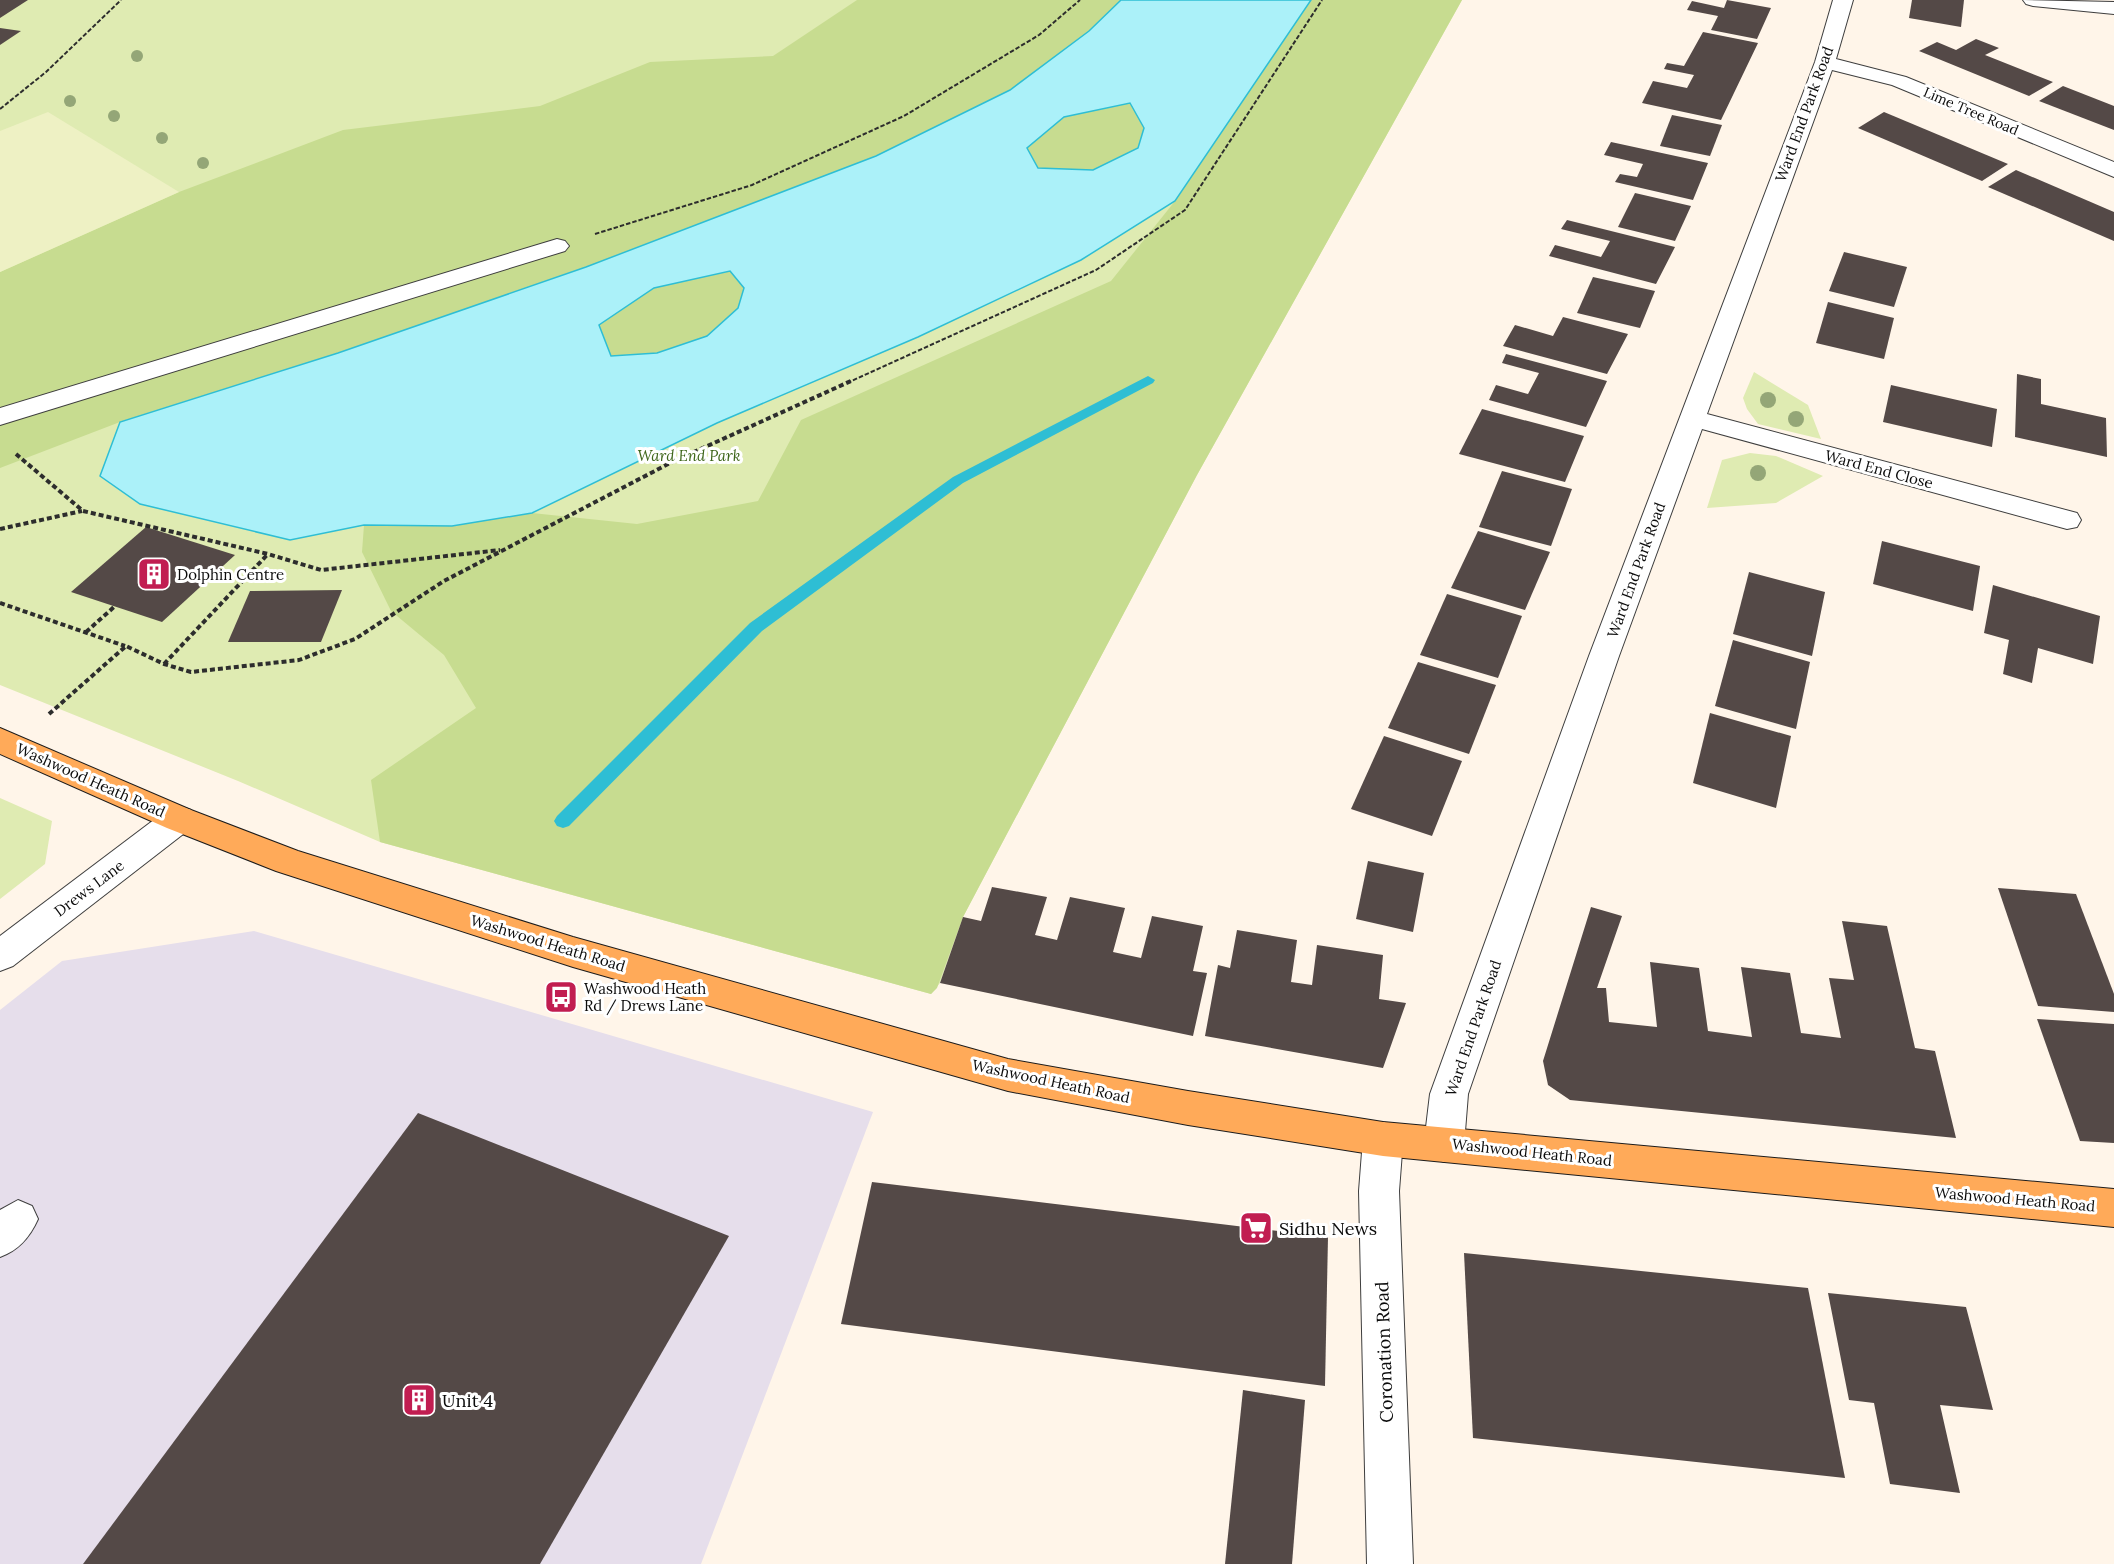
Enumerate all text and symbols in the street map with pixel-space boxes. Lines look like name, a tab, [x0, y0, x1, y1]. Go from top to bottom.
street label: Ward End Park Road	[1771, 44, 1837, 184]
street label: Lime Tree Road	[1921, 83, 2021, 139]
street label: Ward End Close	[1823, 445, 1935, 493]
park label: Ward End Park	[637, 446, 741, 465]
street label: Ward End Park Road	[1603, 500, 1669, 640]
building icon: Dolphin Centre	[136, 556, 172, 592]
place label: Dolphin Centre	[177, 565, 284, 584]
street label: Washwood Heath Road	[14, 739, 168, 821]
street label: Drews Lane	[50, 856, 128, 920]
street label: Washwood Heath Road	[468, 910, 628, 976]
street label: Ward End Park Road	[1441, 957, 1505, 1099]
bus stop icon: Washwood Heath Rd / Drews Lane	[543, 979, 579, 1015]
place label: Washwood Heath Rd / Drews Lane	[584, 979, 706, 1016]
street label: Washwood Heath Road	[970, 1055, 1132, 1107]
street label: Washwood Heath Road	[1451, 1134, 1613, 1170]
street label: Washwood Heath Road	[1934, 1183, 2096, 1215]
supermarket icon: Sidhu News	[1238, 1210, 1274, 1246]
place label: Sidhu News	[1279, 1217, 1377, 1240]
street label: Coronation Road	[1370, 1281, 1398, 1423]
building icon: Unit 4	[401, 1382, 437, 1418]
place label: Unit 4	[442, 1389, 494, 1412]

